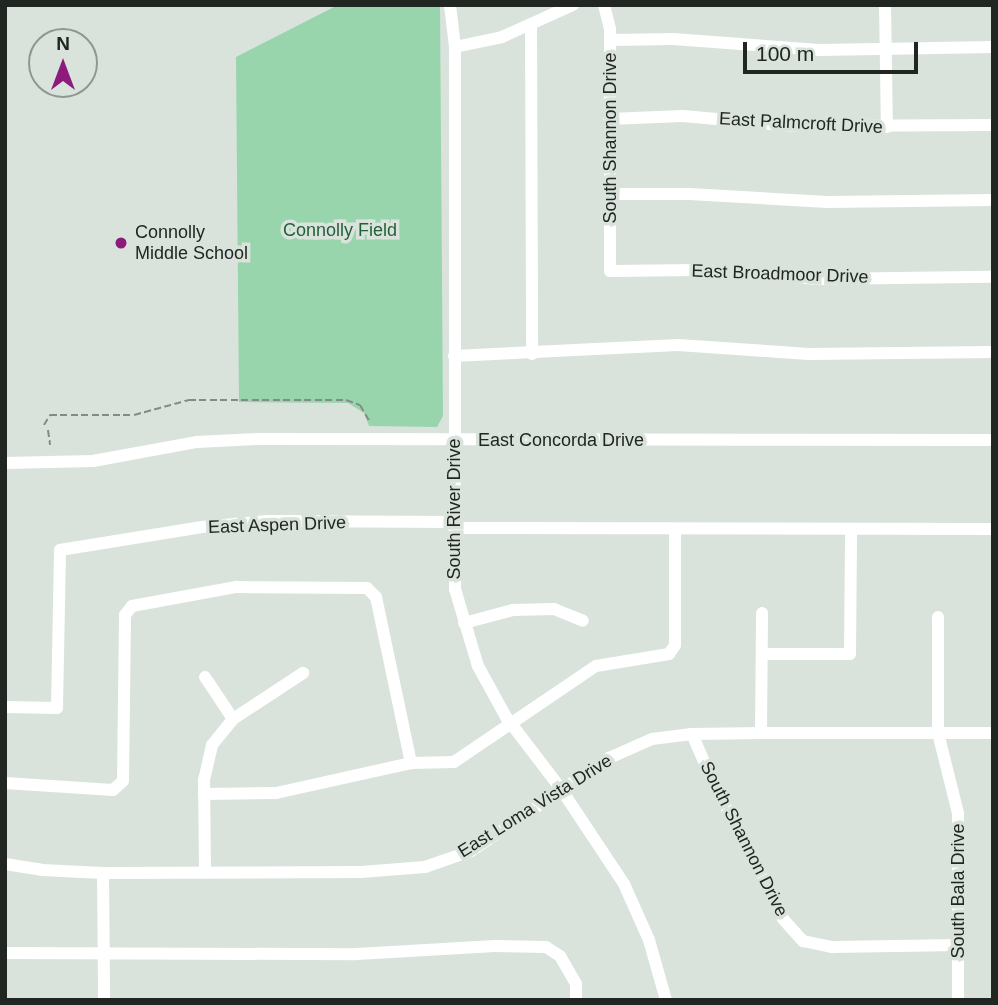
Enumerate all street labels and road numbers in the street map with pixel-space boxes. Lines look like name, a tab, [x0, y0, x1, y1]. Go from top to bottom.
street label: South Shannon Drive	[599, 52, 621, 224]
street label: East Palmcroft Drive	[719, 108, 883, 138]
street label: East Broadmoor Drive	[691, 260, 869, 288]
street label: East Concorda Drive	[478, 429, 644, 451]
street label: South River Drive	[443, 438, 465, 580]
street label: East Aspen Drive	[207, 512, 347, 538]
street label: East Loma Vista Drive	[454, 750, 616, 862]
street label: South Shannon Drive	[696, 758, 792, 920]
street label: South Bala Drive	[947, 823, 969, 959]

